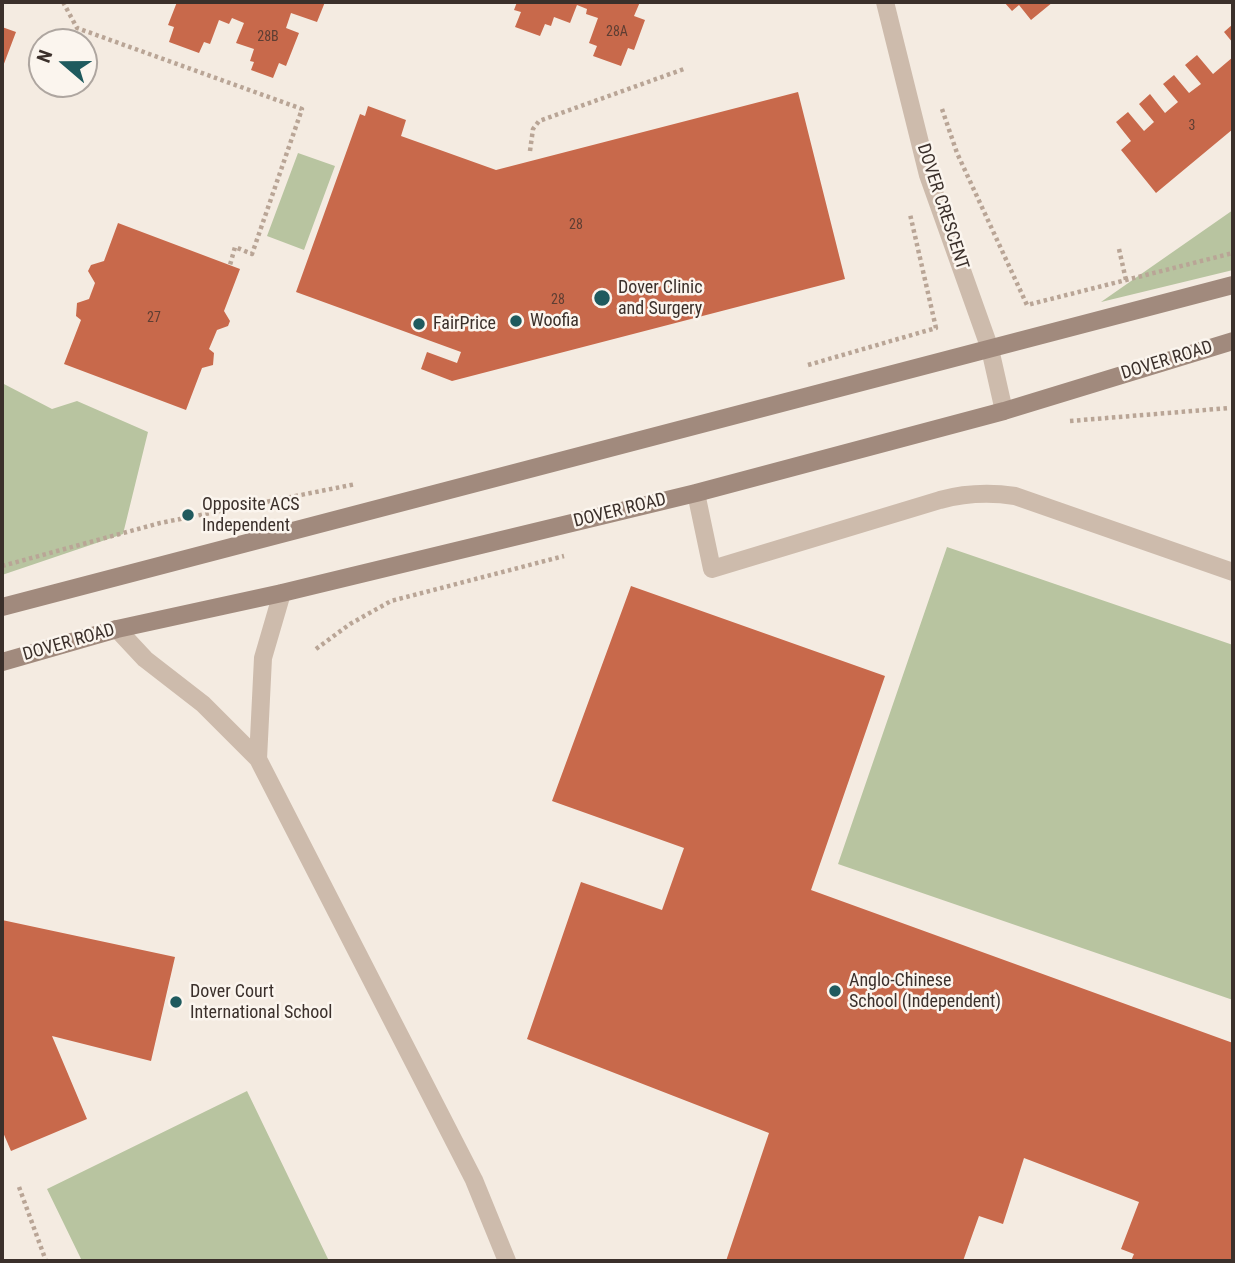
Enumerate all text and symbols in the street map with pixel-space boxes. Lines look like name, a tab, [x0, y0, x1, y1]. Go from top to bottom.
house number: 28A	[606, 24, 628, 40]
north arrow	[28, 28, 98, 98]
house number: 28B	[257, 29, 279, 45]
text: N	[32, 47, 57, 66]
house number: 3	[1189, 118, 1195, 134]
street label: DOVER CRESCENT	[911, 141, 973, 273]
house number: 28	[569, 217, 583, 233]
place label: Dover Clinic and Surgery	[618, 277, 702, 320]
marker: Dover Clinic and Surgery	[592, 288, 612, 308]
house number: 28	[551, 292, 565, 308]
house number: 27	[147, 310, 161, 326]
place label: Woofia	[530, 310, 579, 332]
place label: FairPrice	[433, 313, 496, 335]
marker: Woofia	[508, 313, 524, 329]
marker: FairPrice	[411, 316, 427, 332]
street label: DOVER ROAD	[1119, 337, 1215, 385]
street label: DOVER ROAD	[572, 489, 668, 533]
place label: Opposite ACS Independent	[202, 494, 300, 536]
marker: Opposite ACS Independent	[180, 507, 196, 523]
street label: DOVER ROAD	[21, 620, 117, 666]
place label: Anglo-Chinese School (Independent)	[849, 970, 1001, 1012]
place label: Dover Court International School	[190, 981, 332, 1024]
marker: Anglo-Chinese School (Independent)	[827, 983, 843, 999]
marker: Dover Court International School	[168, 994, 184, 1010]

